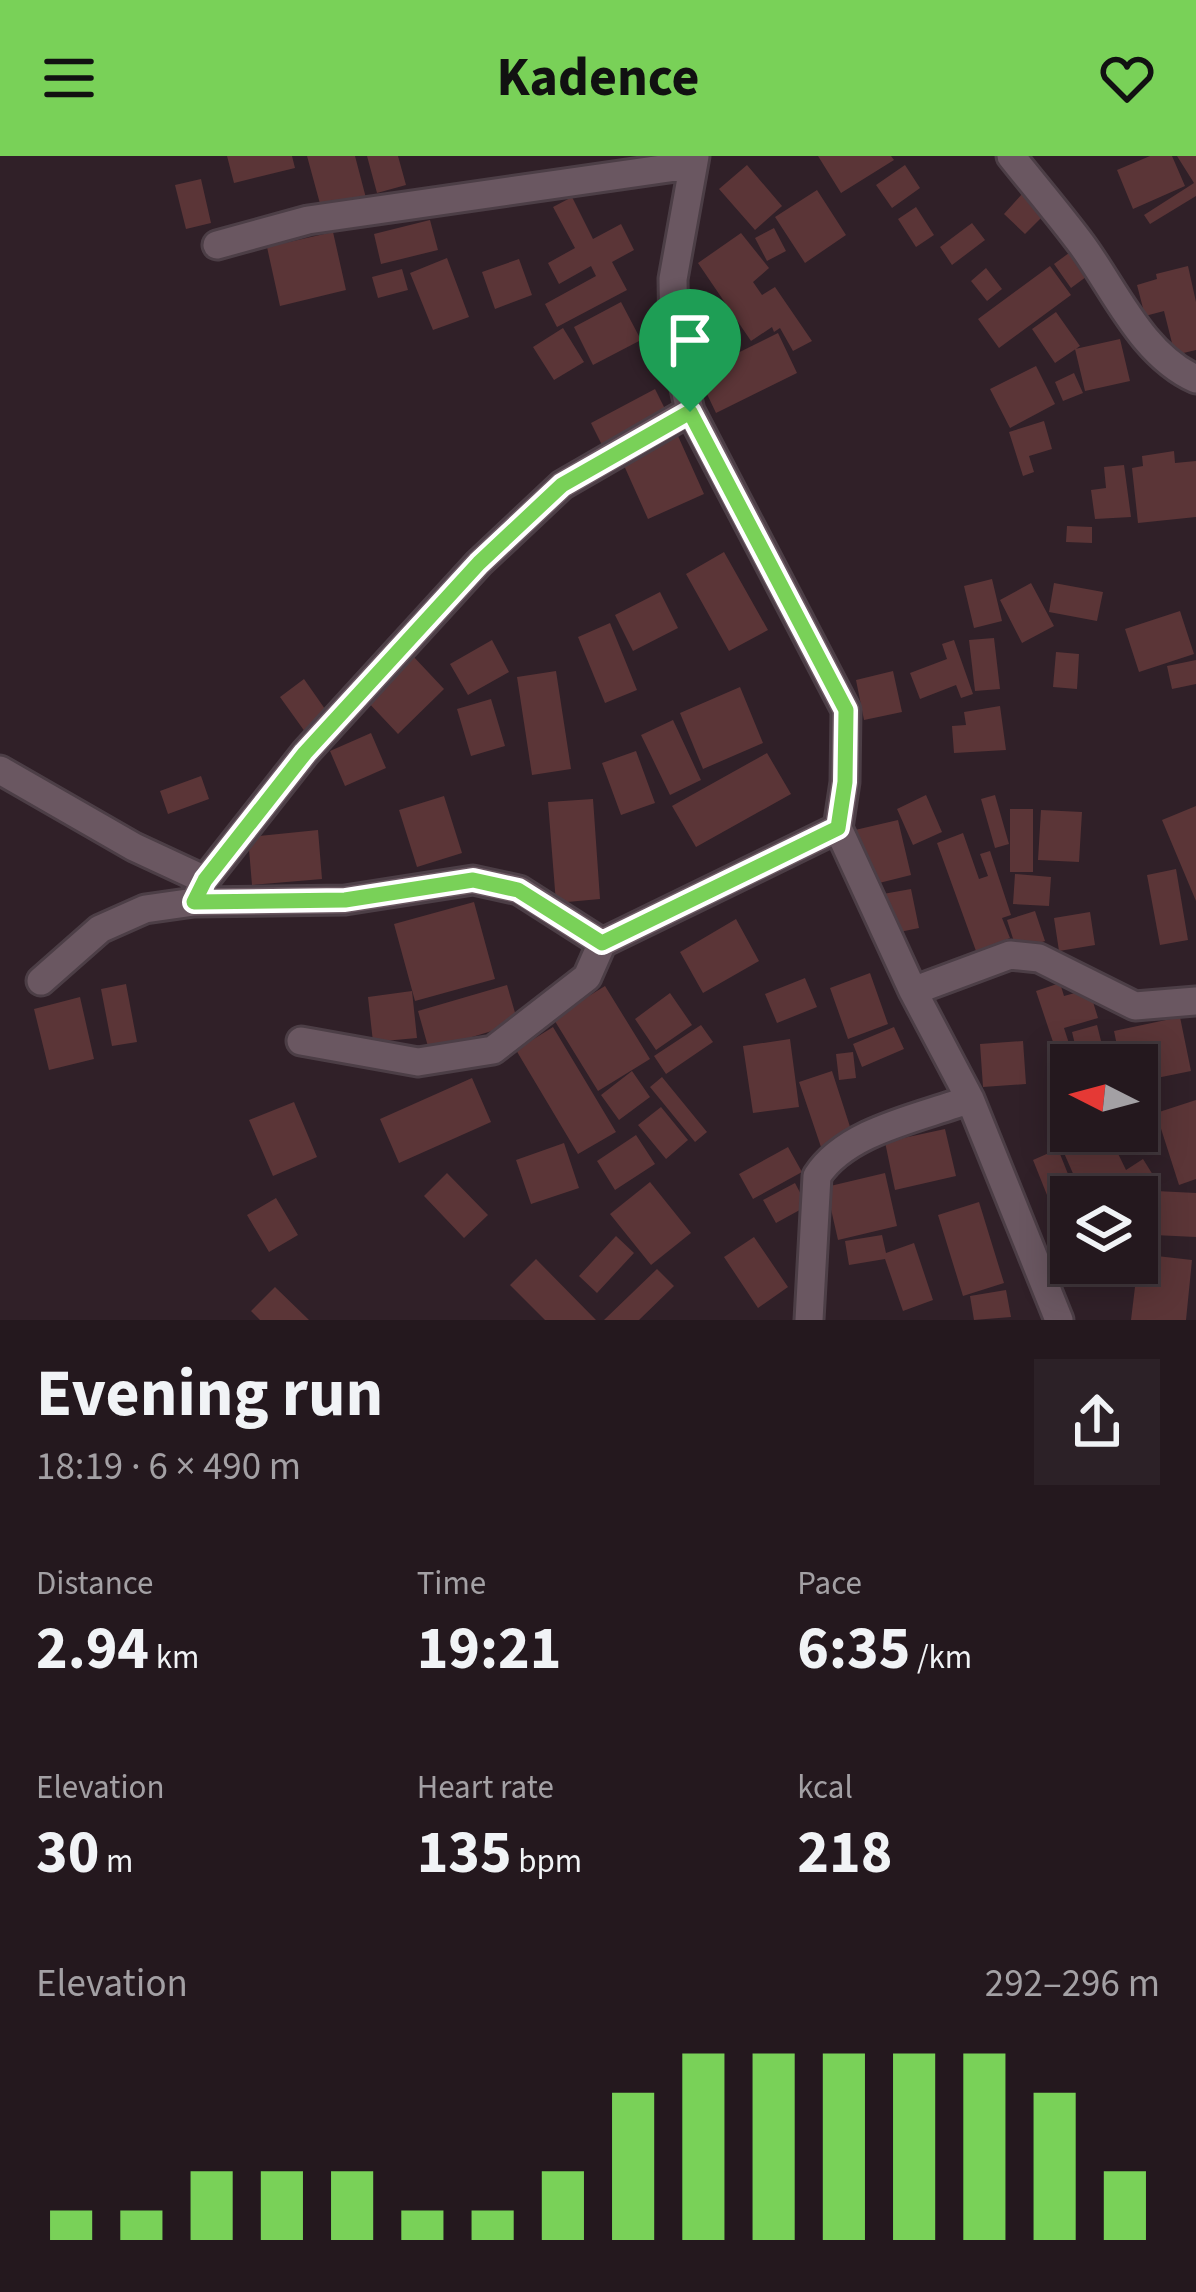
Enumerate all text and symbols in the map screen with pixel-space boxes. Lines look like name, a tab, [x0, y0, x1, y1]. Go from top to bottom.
text: Kadence	[496, 40, 700, 117]
icon: menu	[36, 45, 102, 111]
icon: heart	[1094, 45, 1160, 111]
pin	[639, 289, 741, 412]
icon: arrive	[657, 307, 723, 373]
north arrow	[1050, 1044, 1158, 1152]
map controls	[1050, 1044, 1158, 1284]
button: layers	[1050, 1176, 1158, 1284]
text: Evening run	[36, 1347, 383, 1441]
button: share	[1034, 1359, 1160, 1485]
text: 18:19 · 6 × 490 m	[36, 1439, 301, 1495]
text: Distance	[36, 1560, 153, 1607]
text: Time	[417, 1560, 486, 1607]
text: Pace	[797, 1560, 862, 1607]
text: 2.94	[36, 1607, 149, 1692]
text: 19:21	[417, 1607, 561, 1692]
text: 6:35	[797, 1607, 910, 1692]
text: km	[149, 1634, 199, 1681]
text: /km	[910, 1634, 972, 1681]
text: Elevation	[36, 1764, 165, 1811]
text: Heart rate	[417, 1764, 554, 1811]
text: kcal	[797, 1764, 853, 1811]
text: 30	[36, 1811, 99, 1896]
text: 135	[417, 1811, 512, 1896]
text: 218	[797, 1811, 892, 1896]
text: m	[99, 1838, 133, 1885]
text: bpm	[512, 1838, 582, 1885]
text: Elevation	[36, 1956, 188, 2012]
text: 292–296 m	[985, 1956, 1160, 2012]

